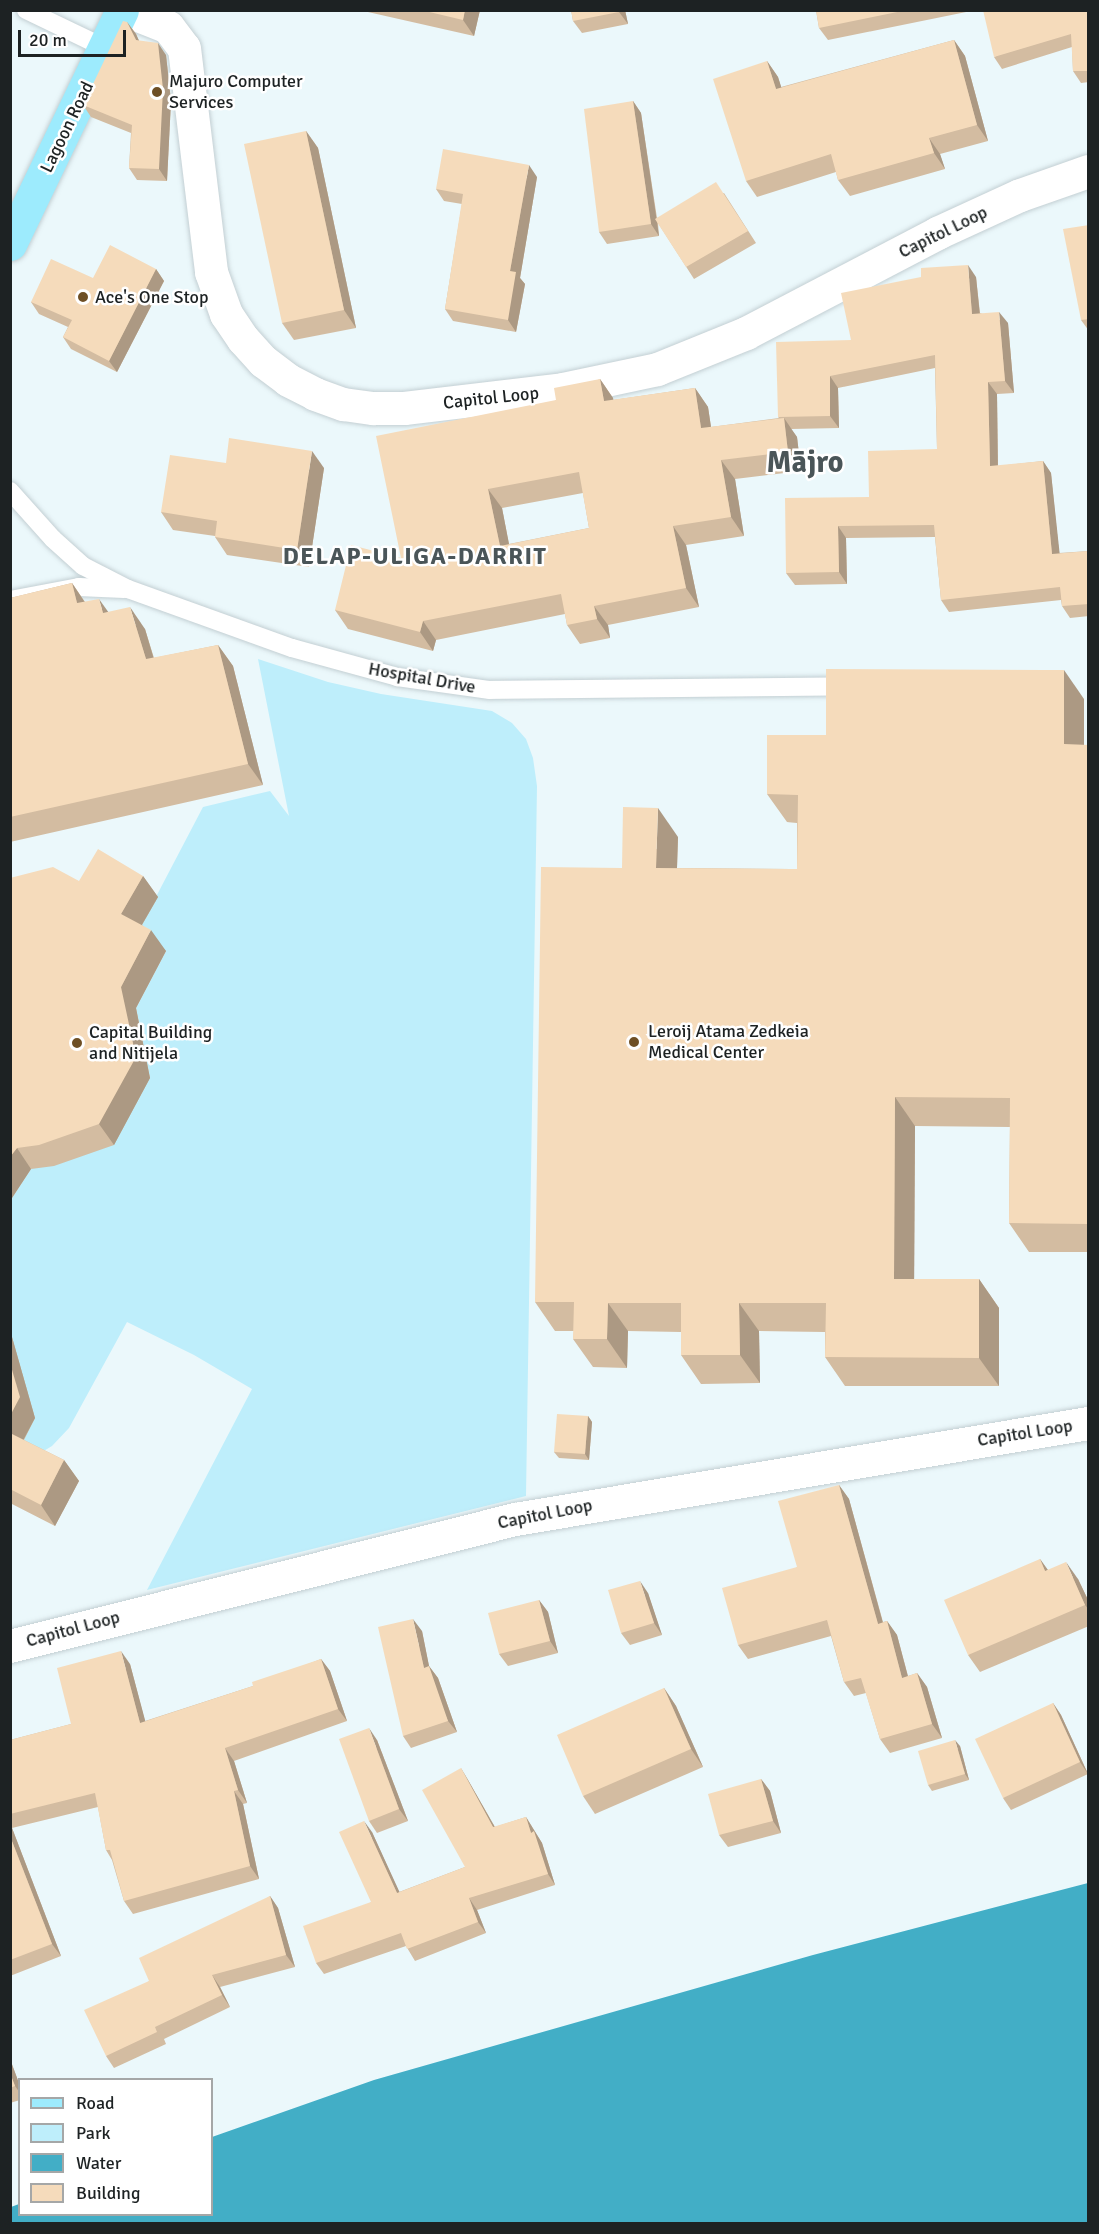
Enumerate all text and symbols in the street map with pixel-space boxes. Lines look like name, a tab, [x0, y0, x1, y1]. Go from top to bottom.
scale bar	[21, 18, 129, 56]
text: 20 m	[29, 29, 67, 51]
place label: Majuro Computer Services	[169, 71, 303, 113]
street label: Lagoon Road	[36, 78, 98, 176]
marker: Majuro Computer Services	[150, 85, 164, 99]
street label: Capitol Loop	[895, 201, 991, 263]
place label: Ace's One Stop	[95, 286, 208, 308]
marker: Ace's One Stop	[76, 290, 90, 304]
street label: Capitol Loop	[442, 382, 540, 414]
district label: Mājro	[767, 445, 843, 481]
district label: DELAP-ULIGA-DARRIT	[283, 543, 547, 571]
street label: Hospital Drive	[367, 658, 477, 698]
place label: Leroij Atama Zedkeia Medical Center	[648, 1021, 809, 1064]
place label: Capital Building and Nitijela	[89, 1022, 212, 1064]
marker: Leroij Atama Zedkeia Medical Center	[625, 1033, 643, 1051]
marker: Capital Building and Nitijela	[70, 1036, 84, 1050]
street label: Capitol Loop	[976, 1415, 1074, 1451]
street label: Capitol Loop	[496, 1494, 594, 1534]
street label: Capitol Loop	[24, 1606, 122, 1652]
legend	[18, 2078, 213, 2216]
text: Road	[76, 2092, 115, 2114]
text: Park	[76, 2122, 111, 2144]
text: Water	[76, 2152, 121, 2174]
text: Building	[76, 2182, 140, 2204]

